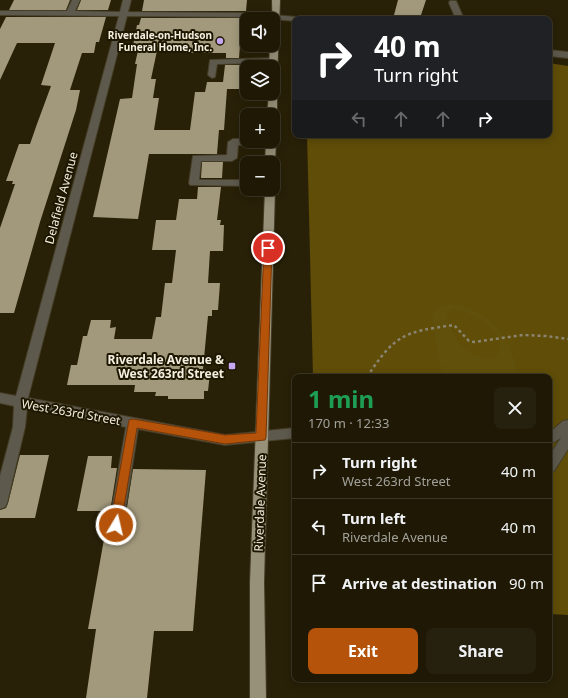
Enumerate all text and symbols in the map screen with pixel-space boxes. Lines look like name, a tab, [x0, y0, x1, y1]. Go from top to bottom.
map controls	[240, 12, 280, 196]
button: sound	[240, 12, 280, 52]
text: 40 m	[374, 27, 441, 65]
place label: Riverdale-on-Hudson Funeral Home, Inc.	[108, 28, 212, 54]
icon: right	[308, 32, 360, 84]
marker: Riverdale-on-Hudson Funeral Home, Inc.	[215, 36, 225, 46]
button: layers	[240, 60, 280, 100]
text: Turn right	[374, 63, 458, 87]
button: +	[240, 108, 280, 148]
icon: left	[348, 108, 370, 130]
icon: ahead	[390, 108, 412, 130]
icon: ahead	[432, 108, 454, 130]
icon: right	[474, 108, 496, 130]
street label: Delafield Avenue	[40, 150, 82, 246]
button: −	[240, 156, 280, 196]
pin	[251, 231, 285, 265]
icon: arrive	[257, 237, 279, 259]
place label: Riverdale Avenue & West 263rd Street	[108, 351, 224, 382]
marker: Riverdale Avenue & West 263rd Street	[227, 361, 237, 371]
text: 1 min	[308, 382, 374, 415]
button: close	[494, 387, 536, 429]
street label: West 263rd Street	[20, 395, 122, 429]
text: 170 m · 12:33	[308, 414, 389, 432]
text: Turn right	[342, 452, 417, 472]
street label: Riverdale Avenue	[250, 454, 270, 552]
icon: right	[308, 460, 330, 482]
text: 40 m	[501, 461, 536, 481]
text: West 263rd Street	[342, 472, 451, 490]
position arrow	[95, 504, 137, 546]
text: Turn left	[342, 508, 406, 528]
icon: left	[308, 516, 330, 538]
text: 40 m	[501, 517, 536, 537]
text: Riverdale Avenue	[342, 528, 447, 546]
icon: arrive	[308, 572, 330, 594]
text: Arrive at destination	[342, 573, 497, 593]
text: 90 m	[509, 573, 544, 593]
button: Exit	[308, 628, 418, 674]
button: Share	[426, 628, 536, 674]

